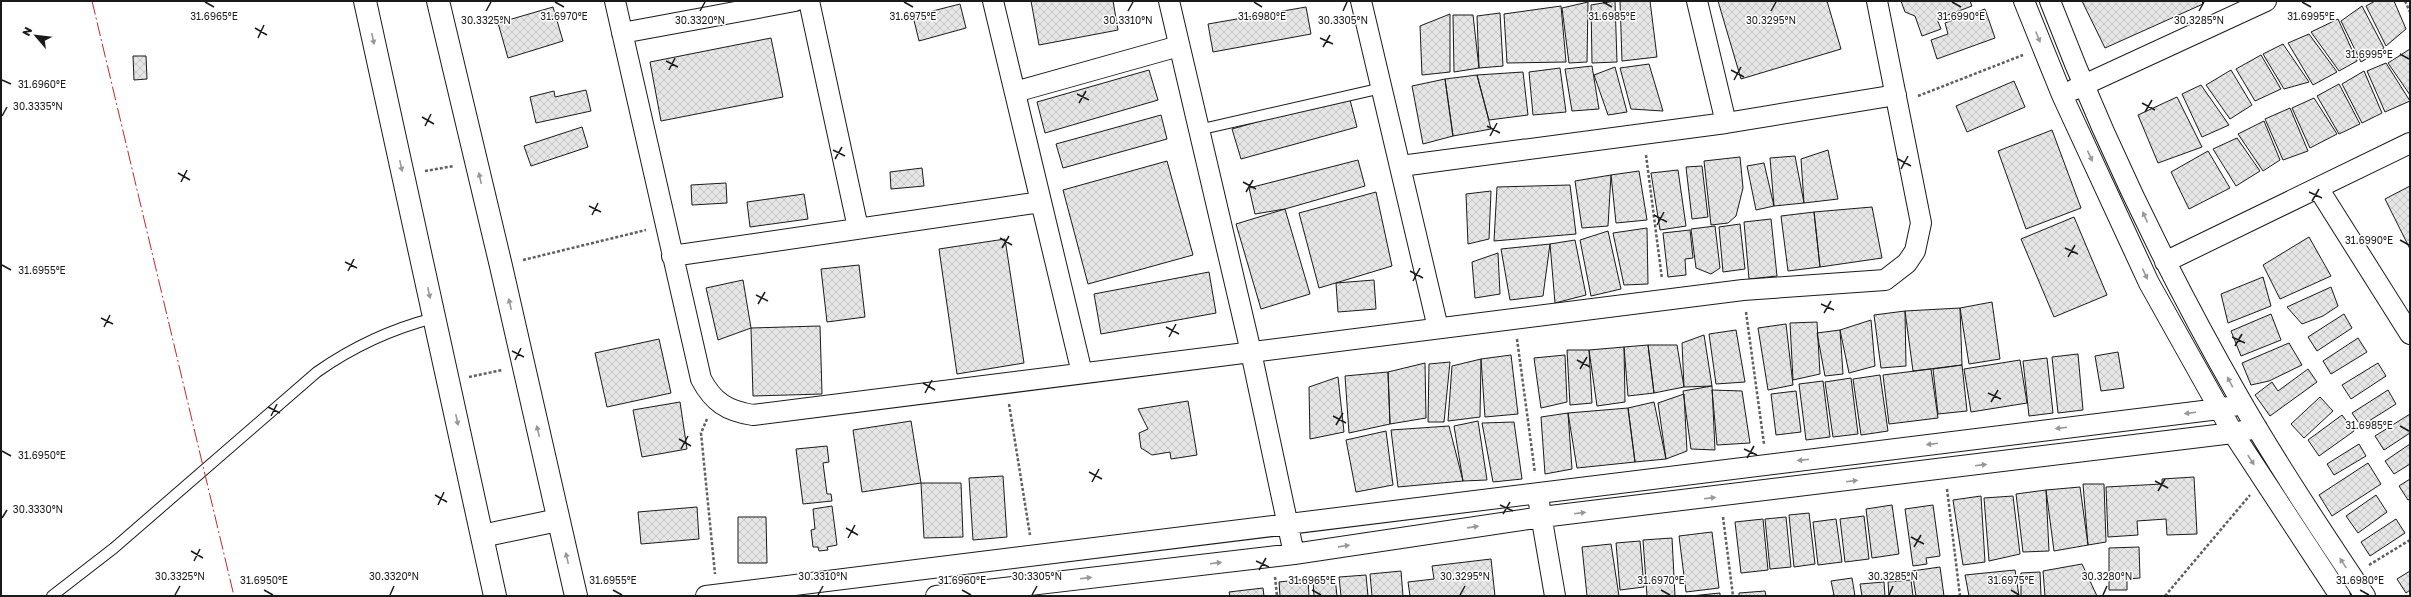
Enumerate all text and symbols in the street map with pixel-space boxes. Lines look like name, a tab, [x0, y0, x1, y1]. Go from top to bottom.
text: 31.6965°E	[190, 10, 238, 22]
text: 31.6970°E	[540, 10, 588, 22]
text: 31.6975°E	[890, 10, 936, 22]
text: 31.6980°E	[1238, 10, 1286, 22]
text: 31.6985°E	[1588, 10, 1636, 22]
text: 31.6990°E	[1937, 10, 1985, 22]
text: 31.6995°E	[2287, 10, 2335, 22]
text: 30.3325°N	[461, 14, 511, 26]
text: 30.3320°N	[675, 14, 725, 26]
text: 30.3310°N	[1103, 14, 1153, 26]
text: 30.3305°N	[1318, 14, 1368, 26]
text: 30.3295°N	[1746, 14, 1796, 26]
text: 30.3285°N	[2174, 14, 2224, 26]
north arrow	[16, 16, 56, 56]
text: N	[19, 24, 34, 38]
one-way arrow	[2036, 32, 2042, 44]
one-way arrow	[370, 33, 376, 45]
text: 31.6995°E	[2345, 48, 2393, 60]
text: 31.6960°E	[18, 78, 66, 90]
text: 30.3335°N	[13, 100, 63, 112]
one-way arrow	[2087, 151, 2093, 162]
one-way arrow	[398, 160, 404, 172]
one-way arrow	[477, 172, 483, 184]
one-way arrow	[2141, 210, 2147, 222]
text: 31.6990°E	[2345, 234, 2393, 246]
text: 31.6955°E	[18, 264, 66, 276]
one-way arrow	[2142, 269, 2148, 280]
one-way arrow	[426, 287, 432, 299]
one-way arrow	[506, 298, 512, 311]
one-way arrow	[2227, 376, 2233, 388]
one-way arrow	[2184, 409, 2196, 416]
one-way arrow	[454, 414, 460, 426]
text: 31.6985°E	[2345, 419, 2393, 431]
one-way arrow	[535, 425, 541, 437]
one-way arrow	[2055, 425, 2067, 432]
one-way arrow	[1926, 441, 1938, 448]
text: 31.6950°E	[18, 449, 66, 461]
one-way arrow	[2247, 455, 2255, 465]
one-way arrow	[1797, 457, 1809, 463]
one-way arrow	[1975, 461, 1988, 468]
one-way arrow	[1846, 478, 1859, 484]
one-way arrow	[1703, 495, 1716, 501]
text: 30.3330°N	[13, 503, 63, 515]
one-way arrow	[1574, 509, 1586, 516]
one-way arrow	[1467, 524, 1479, 530]
one-way arrow	[1338, 543, 1351, 549]
one-way arrow	[564, 552, 570, 564]
one-way arrow	[2339, 558, 2347, 569]
one-way arrow	[1209, 560, 1222, 566]
text: 30.3325°N	[155, 570, 205, 582]
text: 30.3320°N	[369, 570, 419, 582]
text: 30.3310°N	[798, 570, 848, 582]
text: 30.3305°N	[1012, 570, 1062, 582]
text: 30.3295°N	[1440, 570, 1490, 582]
text: 30.3285°N	[1868, 570, 1918, 582]
text: 30.3280°N	[2082, 570, 2132, 582]
text: 31.6950°E	[240, 574, 288, 586]
text: 31.6955°E	[589, 574, 637, 586]
text: 31.6960°E	[938, 574, 986, 586]
text: 31.6965°E	[1288, 574, 1336, 586]
text: 31.6970°E	[1637, 574, 1685, 586]
text: 31.6975°E	[1988, 574, 2034, 586]
text: 31.6980°E	[2336, 574, 2384, 586]
one-way arrow	[1080, 575, 1093, 582]

